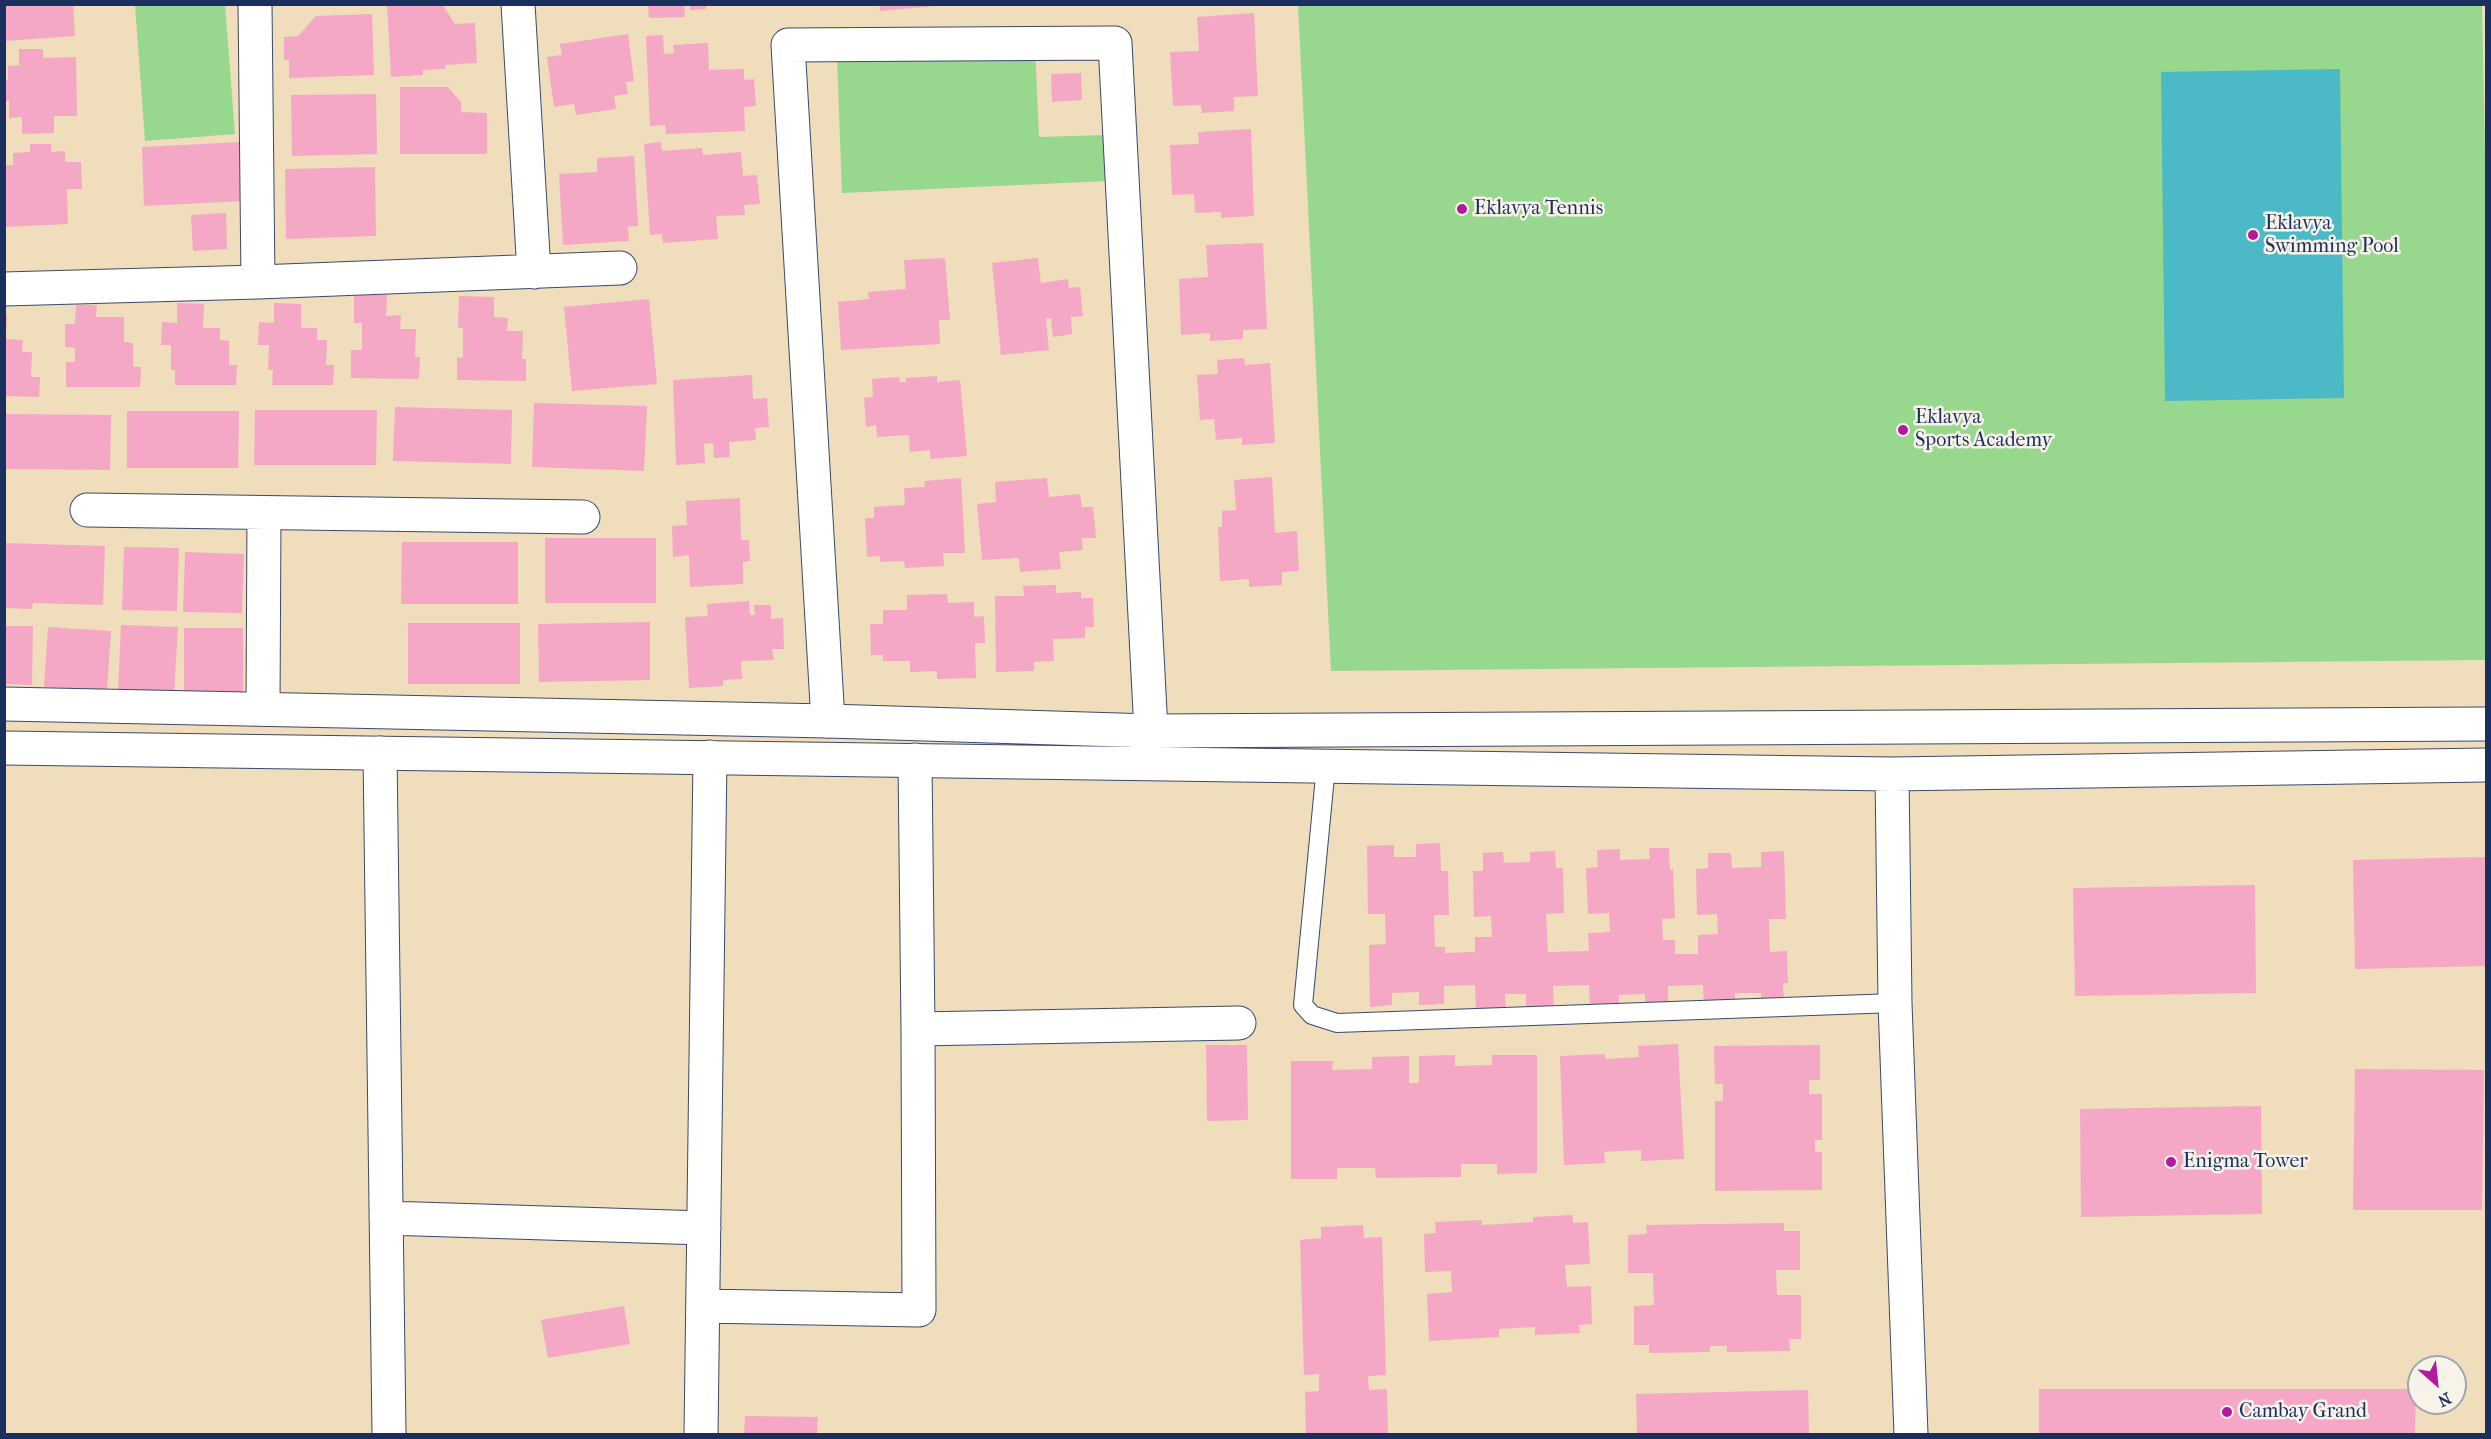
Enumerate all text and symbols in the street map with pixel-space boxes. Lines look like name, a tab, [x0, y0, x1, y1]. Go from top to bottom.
place label: Eklavya Tennis	[1474, 197, 1603, 221]
marker: Eklavya Tennis	[1455, 202, 1469, 216]
place label: Eklavya Swimming Pool	[2265, 212, 2399, 259]
marker: Eklavya Swimming Pool	[2246, 228, 2260, 242]
place label: Eklavya Sports Academy	[1915, 406, 2052, 453]
marker: Eklavya Sports Academy	[1896, 423, 1910, 437]
place label: Enigma Tower	[2183, 1150, 2308, 1174]
marker: Enigma Tower	[2164, 1155, 2178, 1169]
north arrow	[2407, 1355, 2467, 1415]
text: N	[2435, 1388, 2454, 1411]
place label: Cambay Grand	[2239, 1400, 2367, 1424]
marker: Cambay Grand	[2220, 1405, 2234, 1419]

